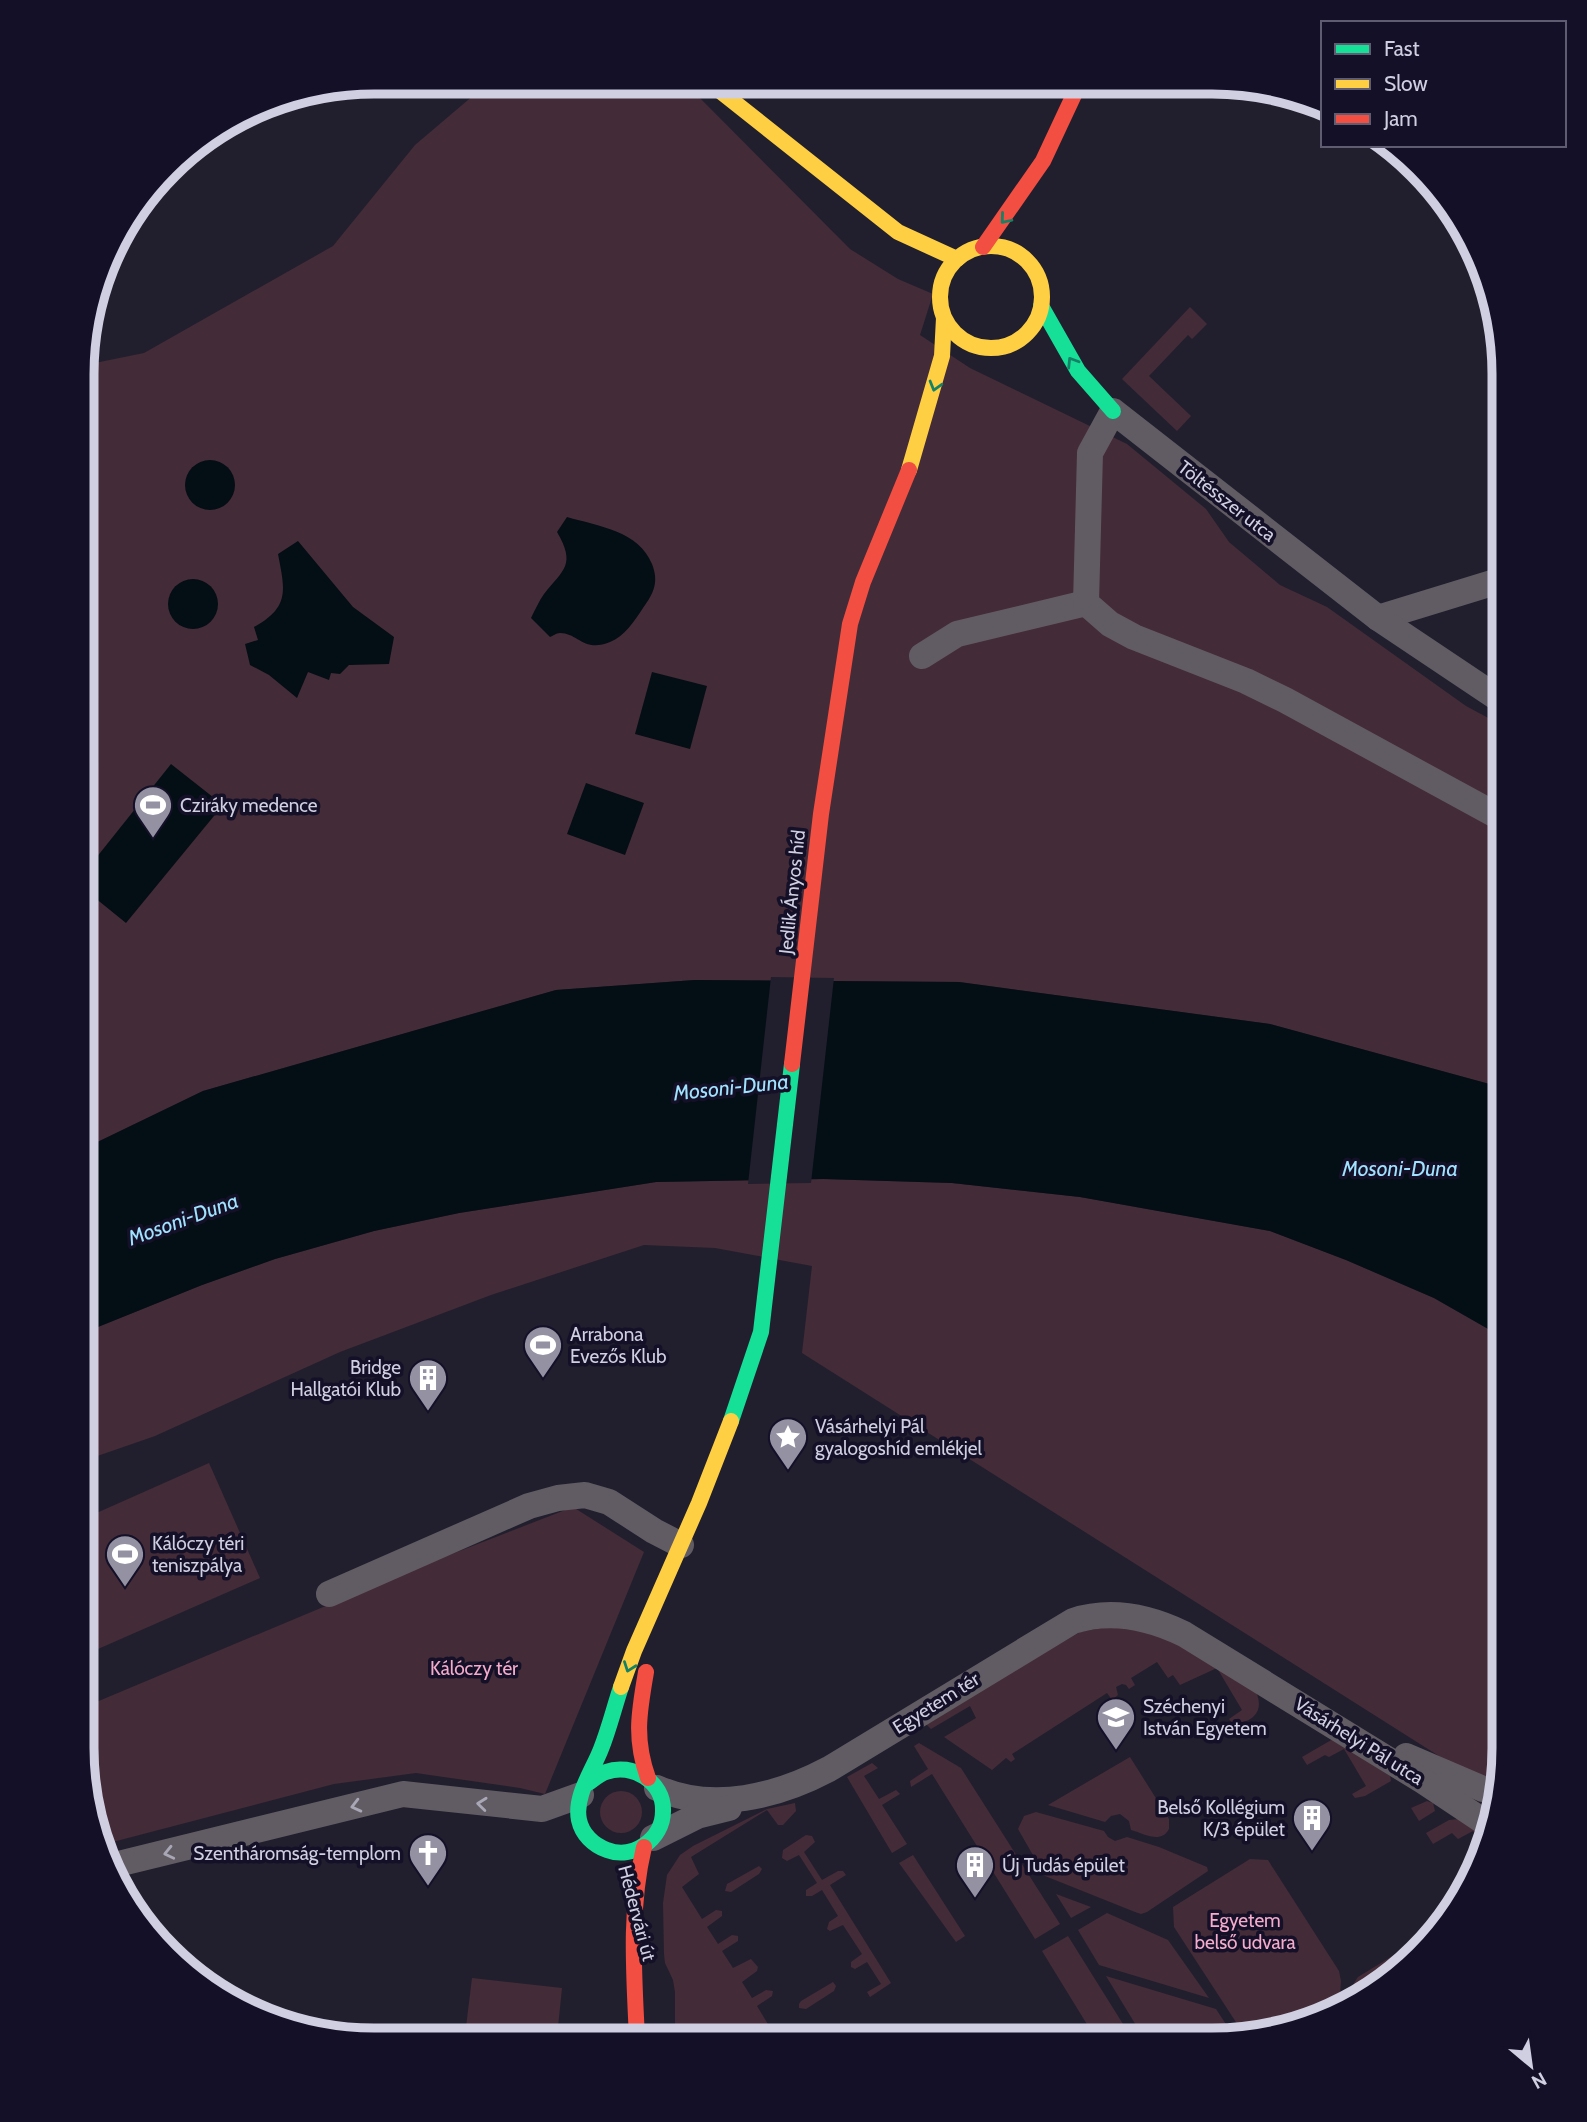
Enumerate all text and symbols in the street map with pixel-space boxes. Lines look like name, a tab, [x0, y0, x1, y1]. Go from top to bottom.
legend	[1321, 21, 1566, 147]
text: Fast	[1384, 36, 1420, 61]
text: Slow	[1384, 71, 1428, 96]
text: Jam	[1383, 106, 1418, 131]
one-way arrow	[1000, 212, 1013, 224]
one-way arrow	[1068, 356, 1081, 369]
one-way arrow	[928, 379, 943, 391]
street label: Töltésszer utca	[1173, 456, 1281, 546]
sports icon: Cziráky medence	[132, 784, 174, 839]
place label: Cziráky medence	[180, 794, 318, 817]
street label: Jedlik Ányos híd	[773, 828, 810, 956]
water label: Mosoni-Duna	[671, 1069, 790, 1106]
water label: Mosoni-Duna	[1341, 1156, 1458, 1181]
water label: Mosoni-Duna	[124, 1188, 242, 1251]
place label: Arrabona Evezős Klub	[570, 1323, 666, 1368]
sports icon: Arrabona Evezős Klub	[522, 1324, 564, 1379]
place label: Bridge Hallgatói Klub	[290, 1356, 401, 1401]
building icon: Bridge Hallgatói Klub	[407, 1357, 449, 1412]
place label: Vásárhelyi Pál gyalogoshíd emlékjel	[815, 1415, 983, 1460]
place icon: Vásárhelyi Pál gyalogoshíd emlékjel	[767, 1416, 809, 1471]
place label: Kálóczy téri teniszpálya	[152, 1532, 244, 1577]
sports icon: Kálóczy téri teniszpálya	[104, 1533, 146, 1588]
park label: Kálóczy tér	[430, 1657, 518, 1680]
one-way arrow	[623, 1660, 637, 1672]
street label: Egyetem tér	[888, 1667, 984, 1739]
street label: Vásárhelyi Pál utca	[1290, 1692, 1428, 1790]
place label: Széchenyi István Egyetem	[1143, 1695, 1267, 1740]
school or university icon: Széchenyi István Egyetem	[1095, 1696, 1137, 1751]
place label: Belső Kollégium K/3 épület	[1157, 1796, 1286, 1841]
one-way arrow	[476, 1797, 487, 1812]
building icon: Belső Kollégium K/3 épület	[1291, 1797, 1333, 1852]
one-way arrow	[350, 1798, 362, 1812]
church icon: Szentháromság-templom	[407, 1832, 449, 1887]
place label: Szentháromság-templom	[193, 1842, 401, 1865]
one-way arrow	[163, 1844, 175, 1859]
building icon: Új Tudás épület	[954, 1844, 996, 1899]
place label: Új Tudás épület	[1002, 1853, 1125, 1877]
street label: Hédervári út	[613, 1863, 661, 1964]
park label: Egyetem belső udvara	[1194, 1909, 1296, 1954]
north arrow	[1496, 2031, 1566, 2101]
text: N	[1528, 2067, 1550, 2094]

